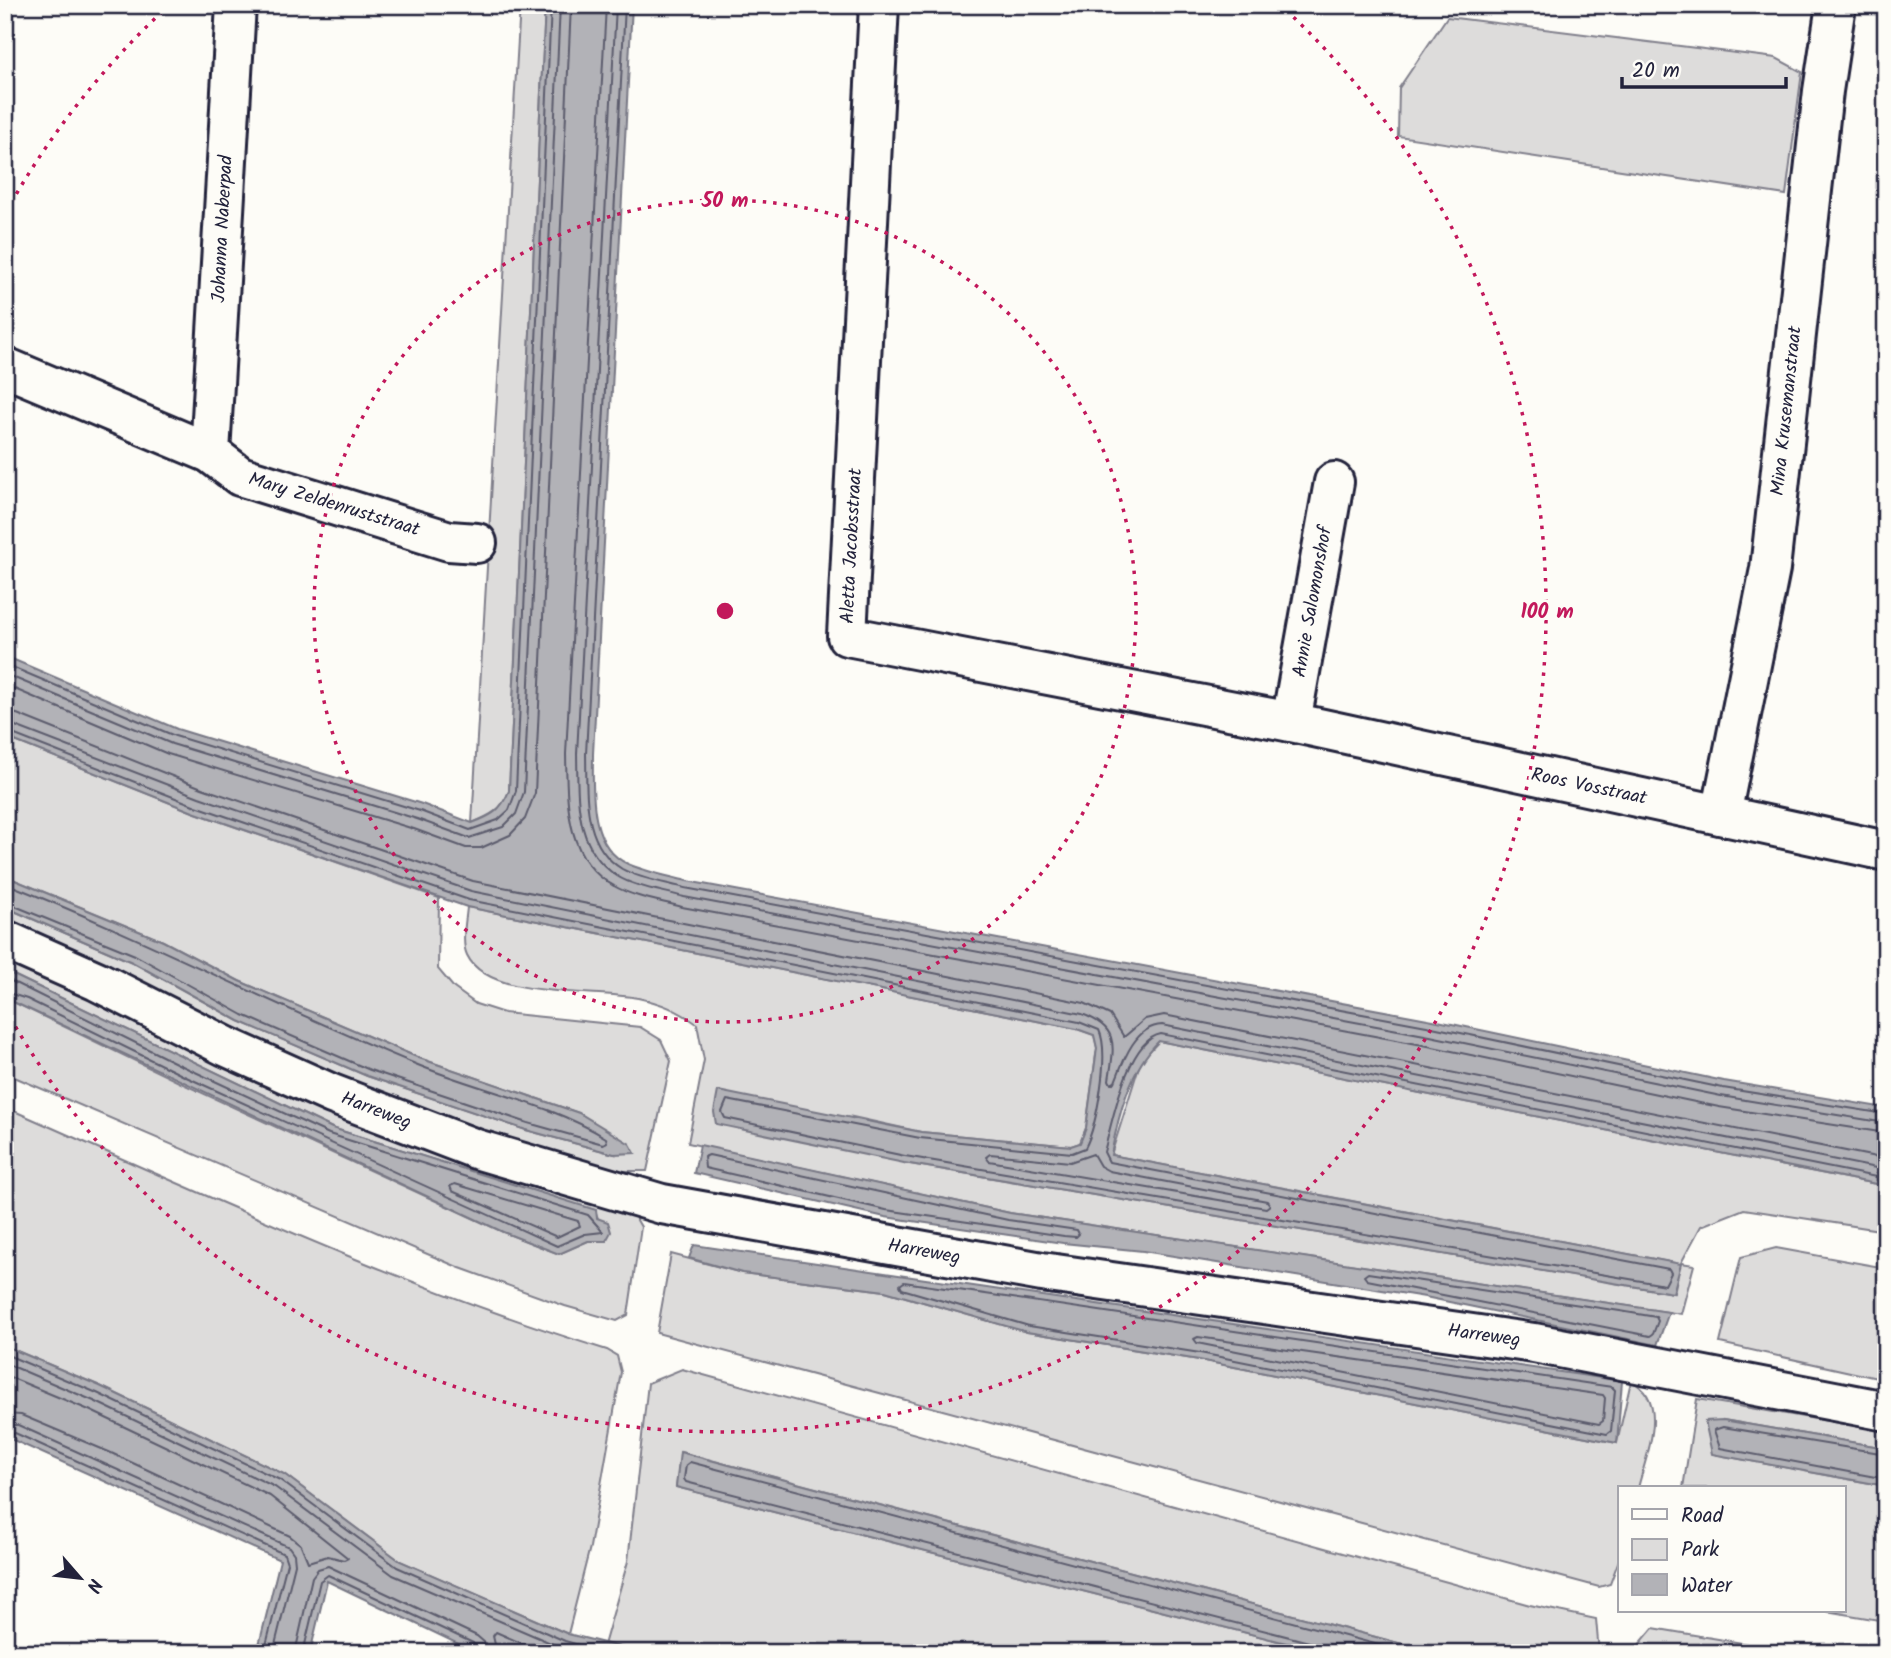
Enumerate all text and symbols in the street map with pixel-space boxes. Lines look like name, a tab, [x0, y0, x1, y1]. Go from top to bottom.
scale bar	[1622, 46, 1786, 90]
text: 20 m	[1632, 55, 1680, 88]
street label: Johanna Naberpad	[204, 154, 242, 303]
text: 50 m	[701, 185, 748, 218]
street label: Mina Krusemanstraat	[1763, 324, 1811, 497]
street label: Mary Zeldenruststraat	[245, 465, 424, 546]
street label: Aletta Jacobsstraat	[833, 467, 871, 625]
street label: Annie Salomonshof	[1285, 522, 1341, 680]
text: 100 m	[1520, 596, 1574, 629]
centre of rings	[713, 599, 737, 623]
street label: Roos Vosstraat	[1528, 760, 1650, 814]
street label: Harreweg	[336, 1084, 416, 1138]
street label: Harreweg	[885, 1231, 963, 1273]
street label: Harreweg	[1446, 1316, 1522, 1356]
legend	[1618, 1486, 1846, 1612]
text: Road	[1681, 1500, 1724, 1533]
text: Park	[1681, 1534, 1719, 1567]
north arrow	[46, 1542, 116, 1612]
text: Water	[1681, 1570, 1733, 1603]
text: N	[77, 1573, 109, 1597]

